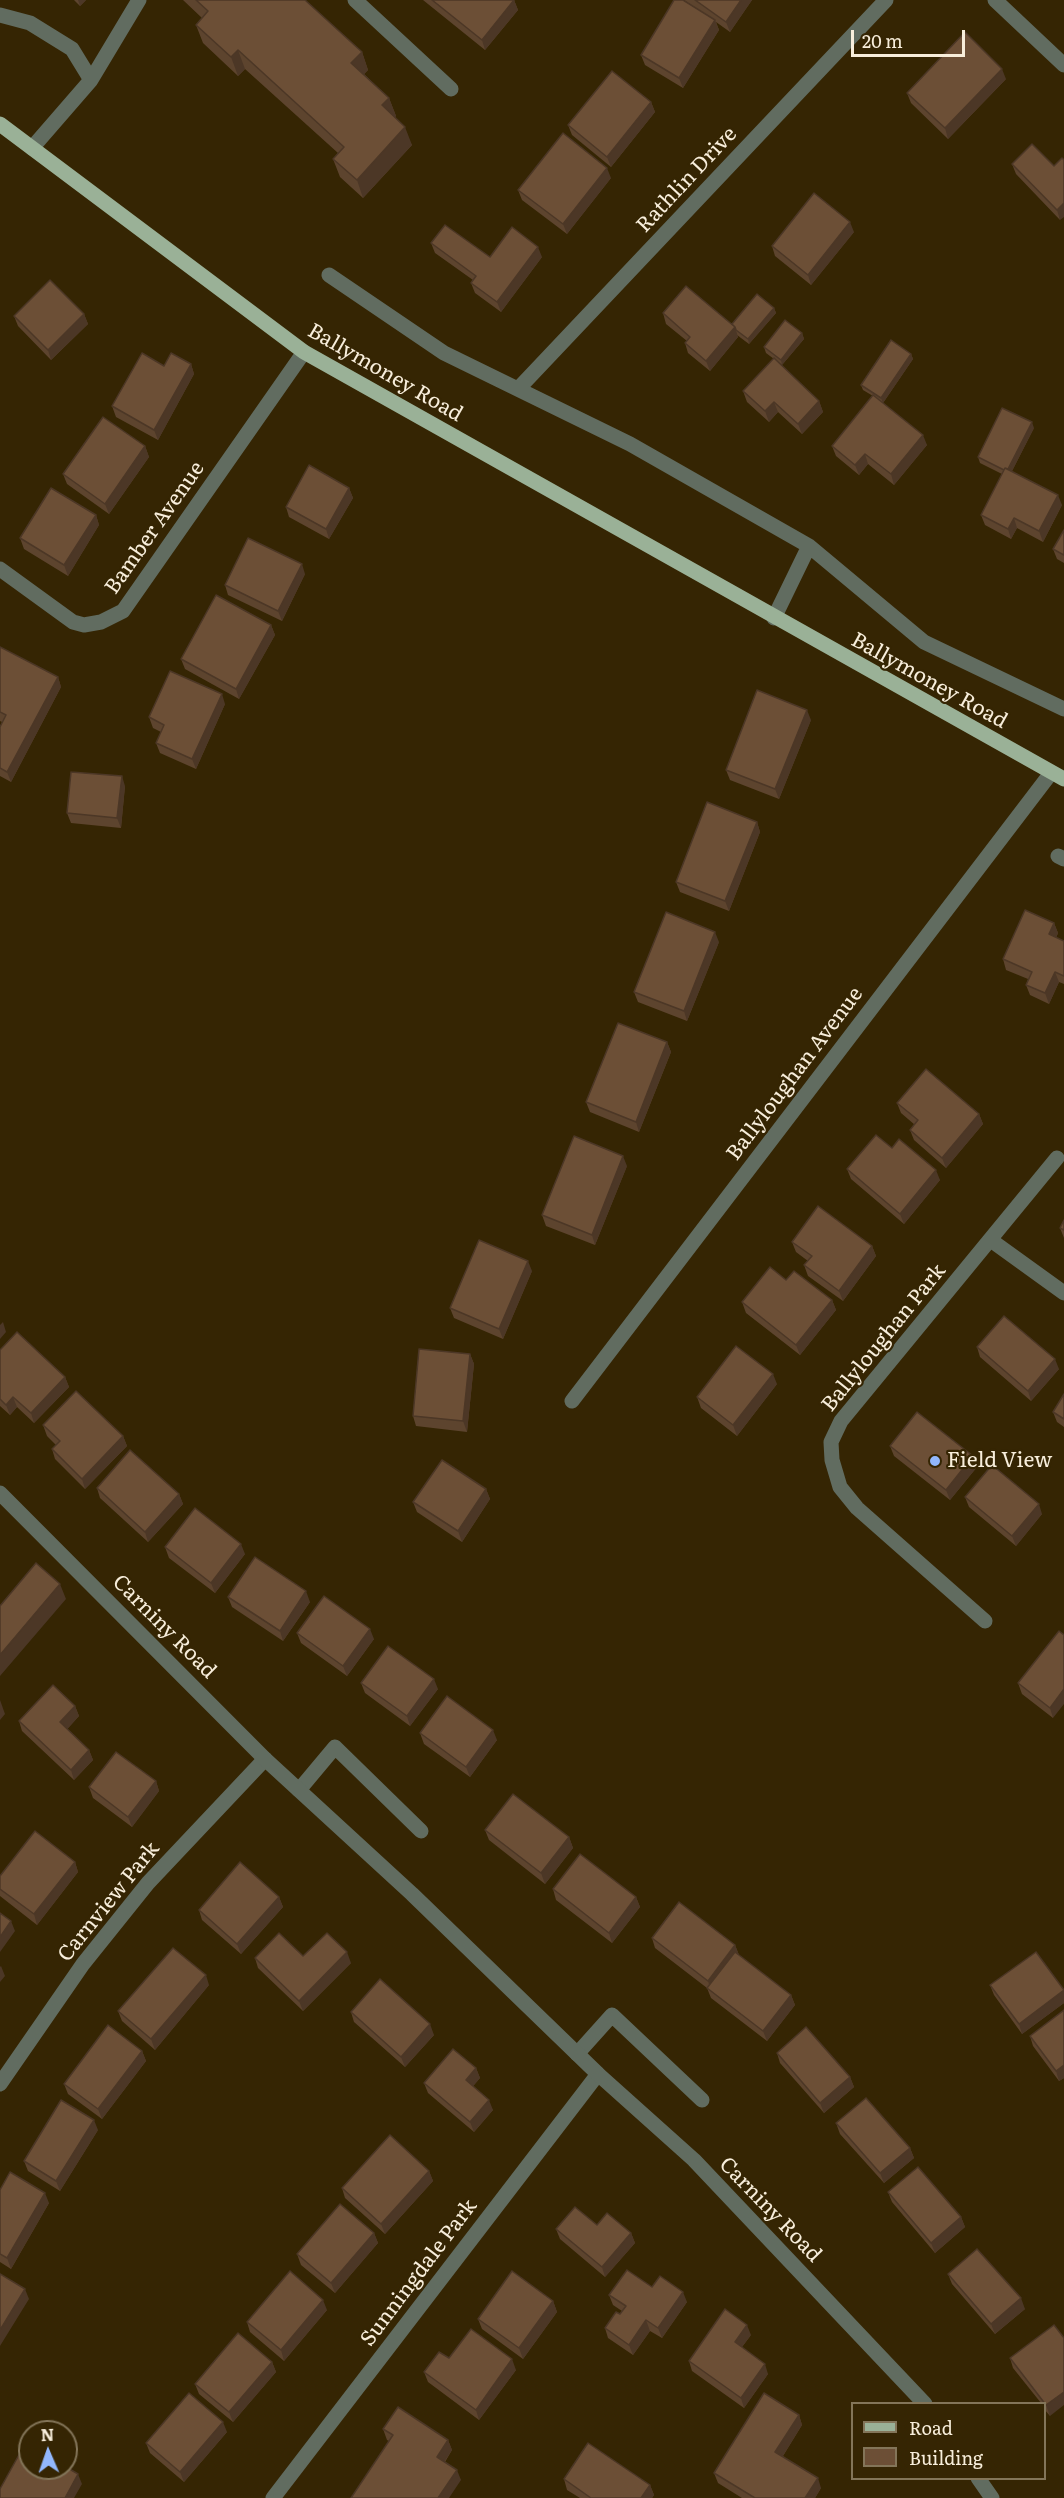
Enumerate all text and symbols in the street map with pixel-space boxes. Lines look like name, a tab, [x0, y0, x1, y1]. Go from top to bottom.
scale bar	[854, 18, 968, 56]
text: 20 m	[862, 27, 903, 54]
street label: Rathlin Drive	[632, 122, 742, 238]
street label: Ballymoney Road	[303, 318, 467, 428]
street label: Bamber Avenue	[100, 457, 210, 599]
street label: Ballymoney Road	[847, 628, 1011, 734]
street label: Ballyloughan Avenue	[722, 982, 868, 1166]
street label: Ballyloughan Park	[817, 1259, 951, 1417]
place label: Field View	[947, 1448, 1052, 1474]
marker: Field View	[928, 1454, 942, 1468]
street label: Carniny Road	[107, 1570, 221, 1684]
street label: Carnview Park	[53, 1837, 165, 1967]
street label: Carniny Road	[714, 2152, 826, 2268]
street label: Sunningdale Park	[355, 2194, 483, 2352]
legend	[851, 2402, 1046, 2480]
text: Road	[909, 2414, 953, 2441]
north arrow	[18, 2420, 78, 2480]
text: N	[40, 2422, 55, 2446]
text: Building	[909, 2444, 983, 2471]

